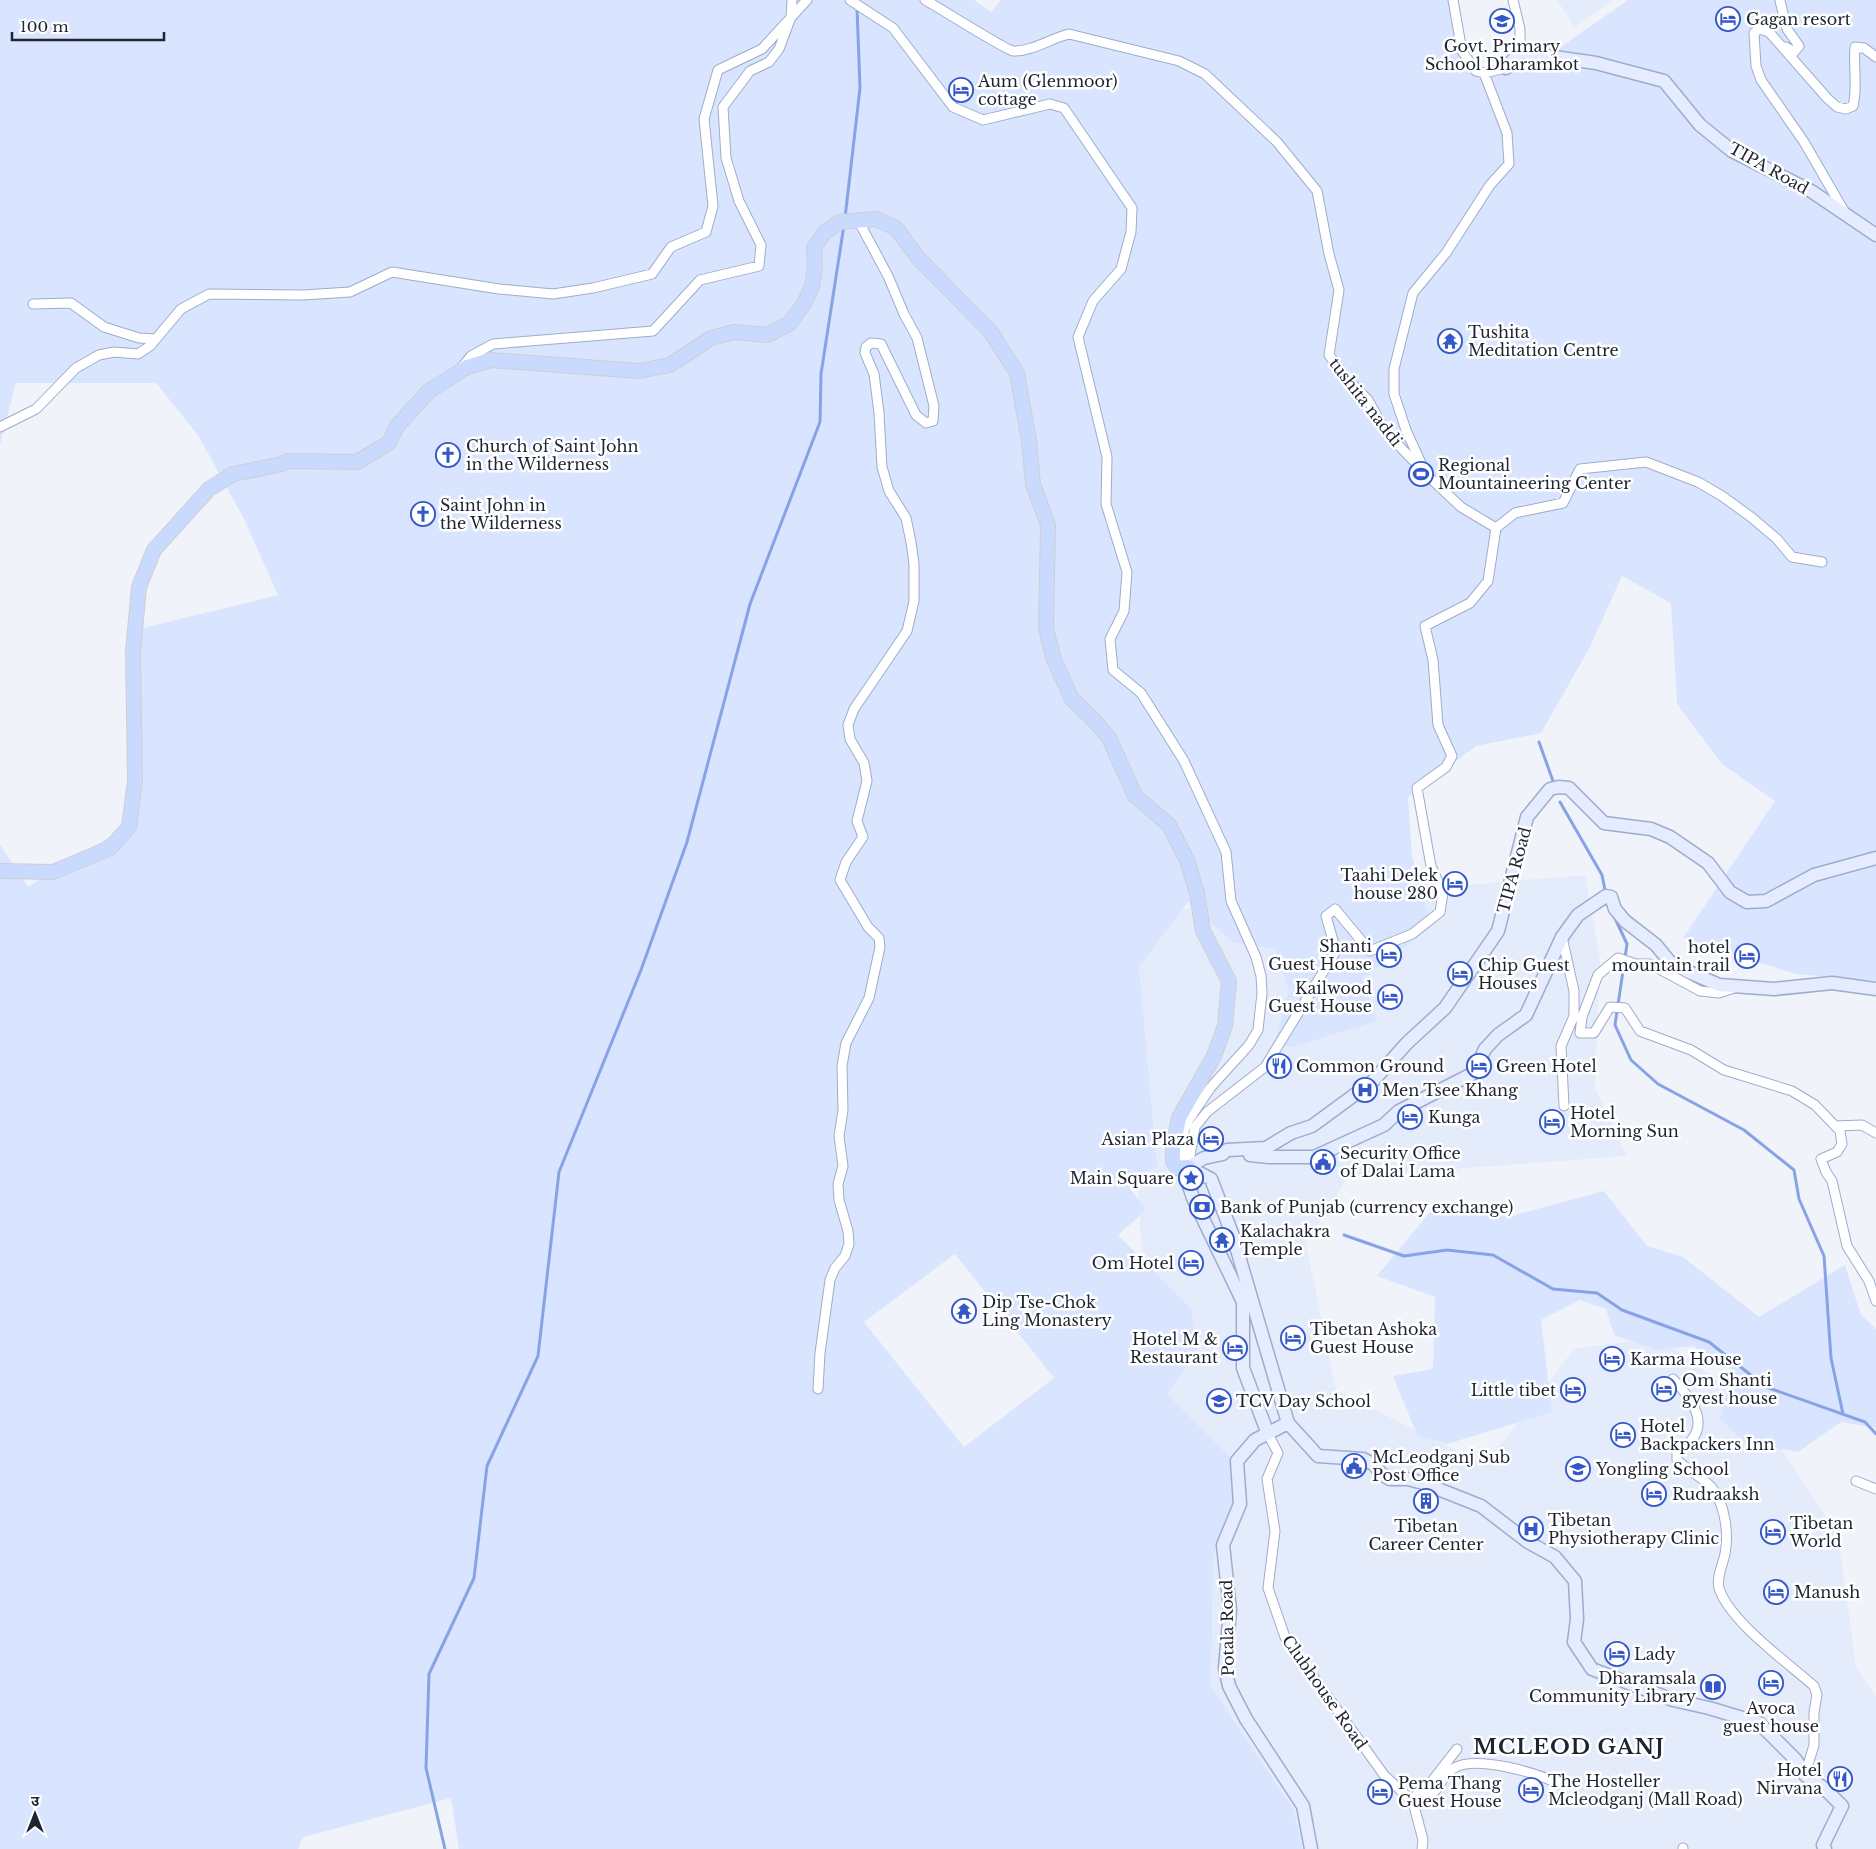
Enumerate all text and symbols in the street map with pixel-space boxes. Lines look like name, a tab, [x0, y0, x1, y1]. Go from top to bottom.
hotel icon: Gagan resort	[1715, 6, 1741, 32]
school or university icon: Govt. Primary School Dharamkot	[1489, 8, 1515, 34]
place label: Gagan resort	[1746, 9, 1851, 29]
scale bar	[12, 10, 165, 42]
text: 100 m	[20, 17, 69, 36]
place label: Govt. Primary School Dharamkot	[1425, 36, 1579, 74]
place label: Aum (Glenmoor) cottage	[977, 71, 1118, 109]
hotel icon: Aum (Glenmoor) cottage	[948, 77, 974, 103]
street label: TIPA Road	[1725, 138, 1813, 198]
place label: Tushita Meditation Centre	[1468, 322, 1619, 360]
temple icon: Tushita Meditation Centre	[1437, 328, 1463, 354]
street label: tushita naddi	[1325, 354, 1407, 451]
place label: Church of Saint John in the Wilderness	[466, 436, 639, 474]
church icon: Church of Saint John in the Wilderness	[435, 442, 461, 468]
place label: Regional Mountaineering Center	[1438, 455, 1631, 493]
sports icon: Regional Mountaineering Center	[1408, 461, 1434, 487]
place label: Saint John in the Wilderness	[440, 495, 562, 533]
church icon: Saint John in the Wilderness	[410, 501, 436, 527]
street label: TIPA Road	[1493, 825, 1535, 915]
place label: Taahi Delek house 280	[1340, 865, 1438, 903]
hotel icon: Taahi Delek house 280	[1442, 871, 1468, 897]
place label: Shanti Guest House	[1268, 936, 1373, 974]
place label: hotel mountain trail	[1611, 937, 1730, 975]
hotel icon: Shanti Guest House	[1376, 942, 1402, 968]
hotel icon: hotel mountain trail	[1734, 943, 1760, 969]
place label: Chip Guest Houses	[1478, 955, 1570, 993]
hotel icon: Chip Guest Houses	[1447, 961, 1473, 987]
place label: Kailwood Guest House	[1268, 978, 1372, 1016]
hotel icon: Kailwood Guest House	[1377, 984, 1403, 1010]
restaurant icon: Common Ground	[1266, 1053, 1292, 1079]
hotel icon: Green Hotel	[1466, 1053, 1492, 1079]
place label: Common Ground	[1296, 1056, 1444, 1076]
place label: Green Hotel	[1496, 1056, 1597, 1076]
hospital icon: Men Tsee Khang	[1352, 1077, 1378, 1103]
place label: Men Tsee Khang	[1382, 1080, 1518, 1100]
place label: Hotel Morning Sun	[1570, 1103, 1679, 1141]
hotel icon: Kunga	[1397, 1104, 1423, 1130]
place label: Kunga	[1428, 1107, 1481, 1127]
hotel icon: Hotel Morning Sun	[1539, 1109, 1565, 1135]
hotel icon: Asian Plaza	[1198, 1126, 1224, 1152]
place label: Asian Plaza	[1101, 1129, 1194, 1149]
place label: Security Office of Dalai Lama	[1340, 1143, 1461, 1181]
public building icon: Security Office of Dalai Lama	[1310, 1149, 1336, 1175]
place icon: Main Square	[1178, 1165, 1204, 1191]
place label: Main Square	[1070, 1168, 1174, 1188]
bank icon: Bank of Punjab (currency exchange)	[1189, 1194, 1215, 1220]
place label: Bank of Punjab (currency exchange)	[1220, 1197, 1513, 1217]
place label: Kalachakra Temple	[1240, 1221, 1330, 1259]
temple icon: Kalachakra Temple	[1209, 1227, 1235, 1253]
hotel icon: Om Hotel	[1178, 1250, 1204, 1276]
place label: Om Hotel	[1092, 1253, 1174, 1273]
place label: Dip Tse-Chok Ling Monastery	[982, 1292, 1113, 1330]
temple icon: Dip Tse-Chok Ling Monastery	[951, 1298, 977, 1324]
place label: Tibetan Ashoka Guest House	[1310, 1319, 1437, 1357]
hotel icon: Tibetan Ashoka Guest House	[1280, 1325, 1306, 1351]
place label: Hotel M & Restaurant	[1130, 1329, 1218, 1367]
hotel icon: Hotel M & Restaurant	[1222, 1335, 1248, 1361]
hotel icon: Karma House	[1599, 1346, 1625, 1372]
place label: Karma House	[1630, 1349, 1741, 1369]
place label: Om Shanti gyest house	[1682, 1370, 1777, 1408]
hotel icon: Om Shanti gyest house	[1651, 1376, 1677, 1402]
hotel icon: Little tibet	[1560, 1377, 1586, 1403]
place label: Little tibet	[1471, 1380, 1556, 1400]
school or university icon: TCV Day School	[1206, 1388, 1232, 1414]
place label: TCV Day School	[1236, 1391, 1371, 1411]
place label: Hotel Backpackers Inn	[1640, 1416, 1774, 1454]
hotel icon: Hotel Backpackers Inn	[1610, 1422, 1636, 1448]
place label: McLeodganj Sub Post Office	[1372, 1447, 1510, 1485]
public building icon: McLeodganj Sub Post Office	[1341, 1453, 1367, 1479]
school or university icon: Yongling School	[1565, 1456, 1591, 1482]
place label: Yongling School	[1595, 1459, 1729, 1479]
hotel icon: Rudraaksh	[1641, 1481, 1667, 1507]
place label: Rudraaksh	[1672, 1484, 1760, 1504]
building icon: Tibetan Career Center	[1413, 1488, 1439, 1514]
place label: Tibetan Physiotherapy Clinic	[1548, 1510, 1719, 1548]
place label: Tibetan World	[1789, 1513, 1853, 1551]
place label: Tibetan Career Center	[1368, 1516, 1484, 1554]
hospital icon: Tibetan Physiotherapy Clinic	[1518, 1516, 1544, 1542]
hotel icon: Tibetan World	[1760, 1519, 1786, 1545]
street label: Potala Road	[1216, 1579, 1238, 1677]
hotel icon: Manush	[1763, 1579, 1789, 1605]
place label: Manush	[1794, 1582, 1860, 1602]
street label: Clubhouse Road	[1278, 1631, 1372, 1753]
hotel icon: Lady	[1604, 1641, 1630, 1667]
place label: Lady	[1634, 1644, 1676, 1664]
place label: Dharamsala Community Library	[1529, 1668, 1697, 1706]
hotel icon: Avoca guest house	[1758, 1670, 1784, 1696]
library icon: Dharamsala Community Library	[1700, 1674, 1726, 1700]
place label: Avoca guest house	[1723, 1698, 1819, 1736]
district label: MCLEOD GANJ	[1473, 1734, 1665, 1760]
place label: Hotel Nirvana	[1756, 1760, 1822, 1798]
restaurant icon: Hotel Nirvana	[1827, 1766, 1853, 1792]
place label: The Hosteller Mcleodganj (Mall Road)	[1548, 1771, 1743, 1809]
place label: Pema Thang Guest House	[1398, 1773, 1502, 1811]
hotel icon: The Hosteller Mcleodganj (Mall Road)	[1518, 1777, 1544, 1803]
hotel icon: Pema Thang Guest House	[1367, 1779, 1393, 1805]
north arrow	[10, 1789, 60, 1839]
text: उ	[31, 1792, 40, 1810]

